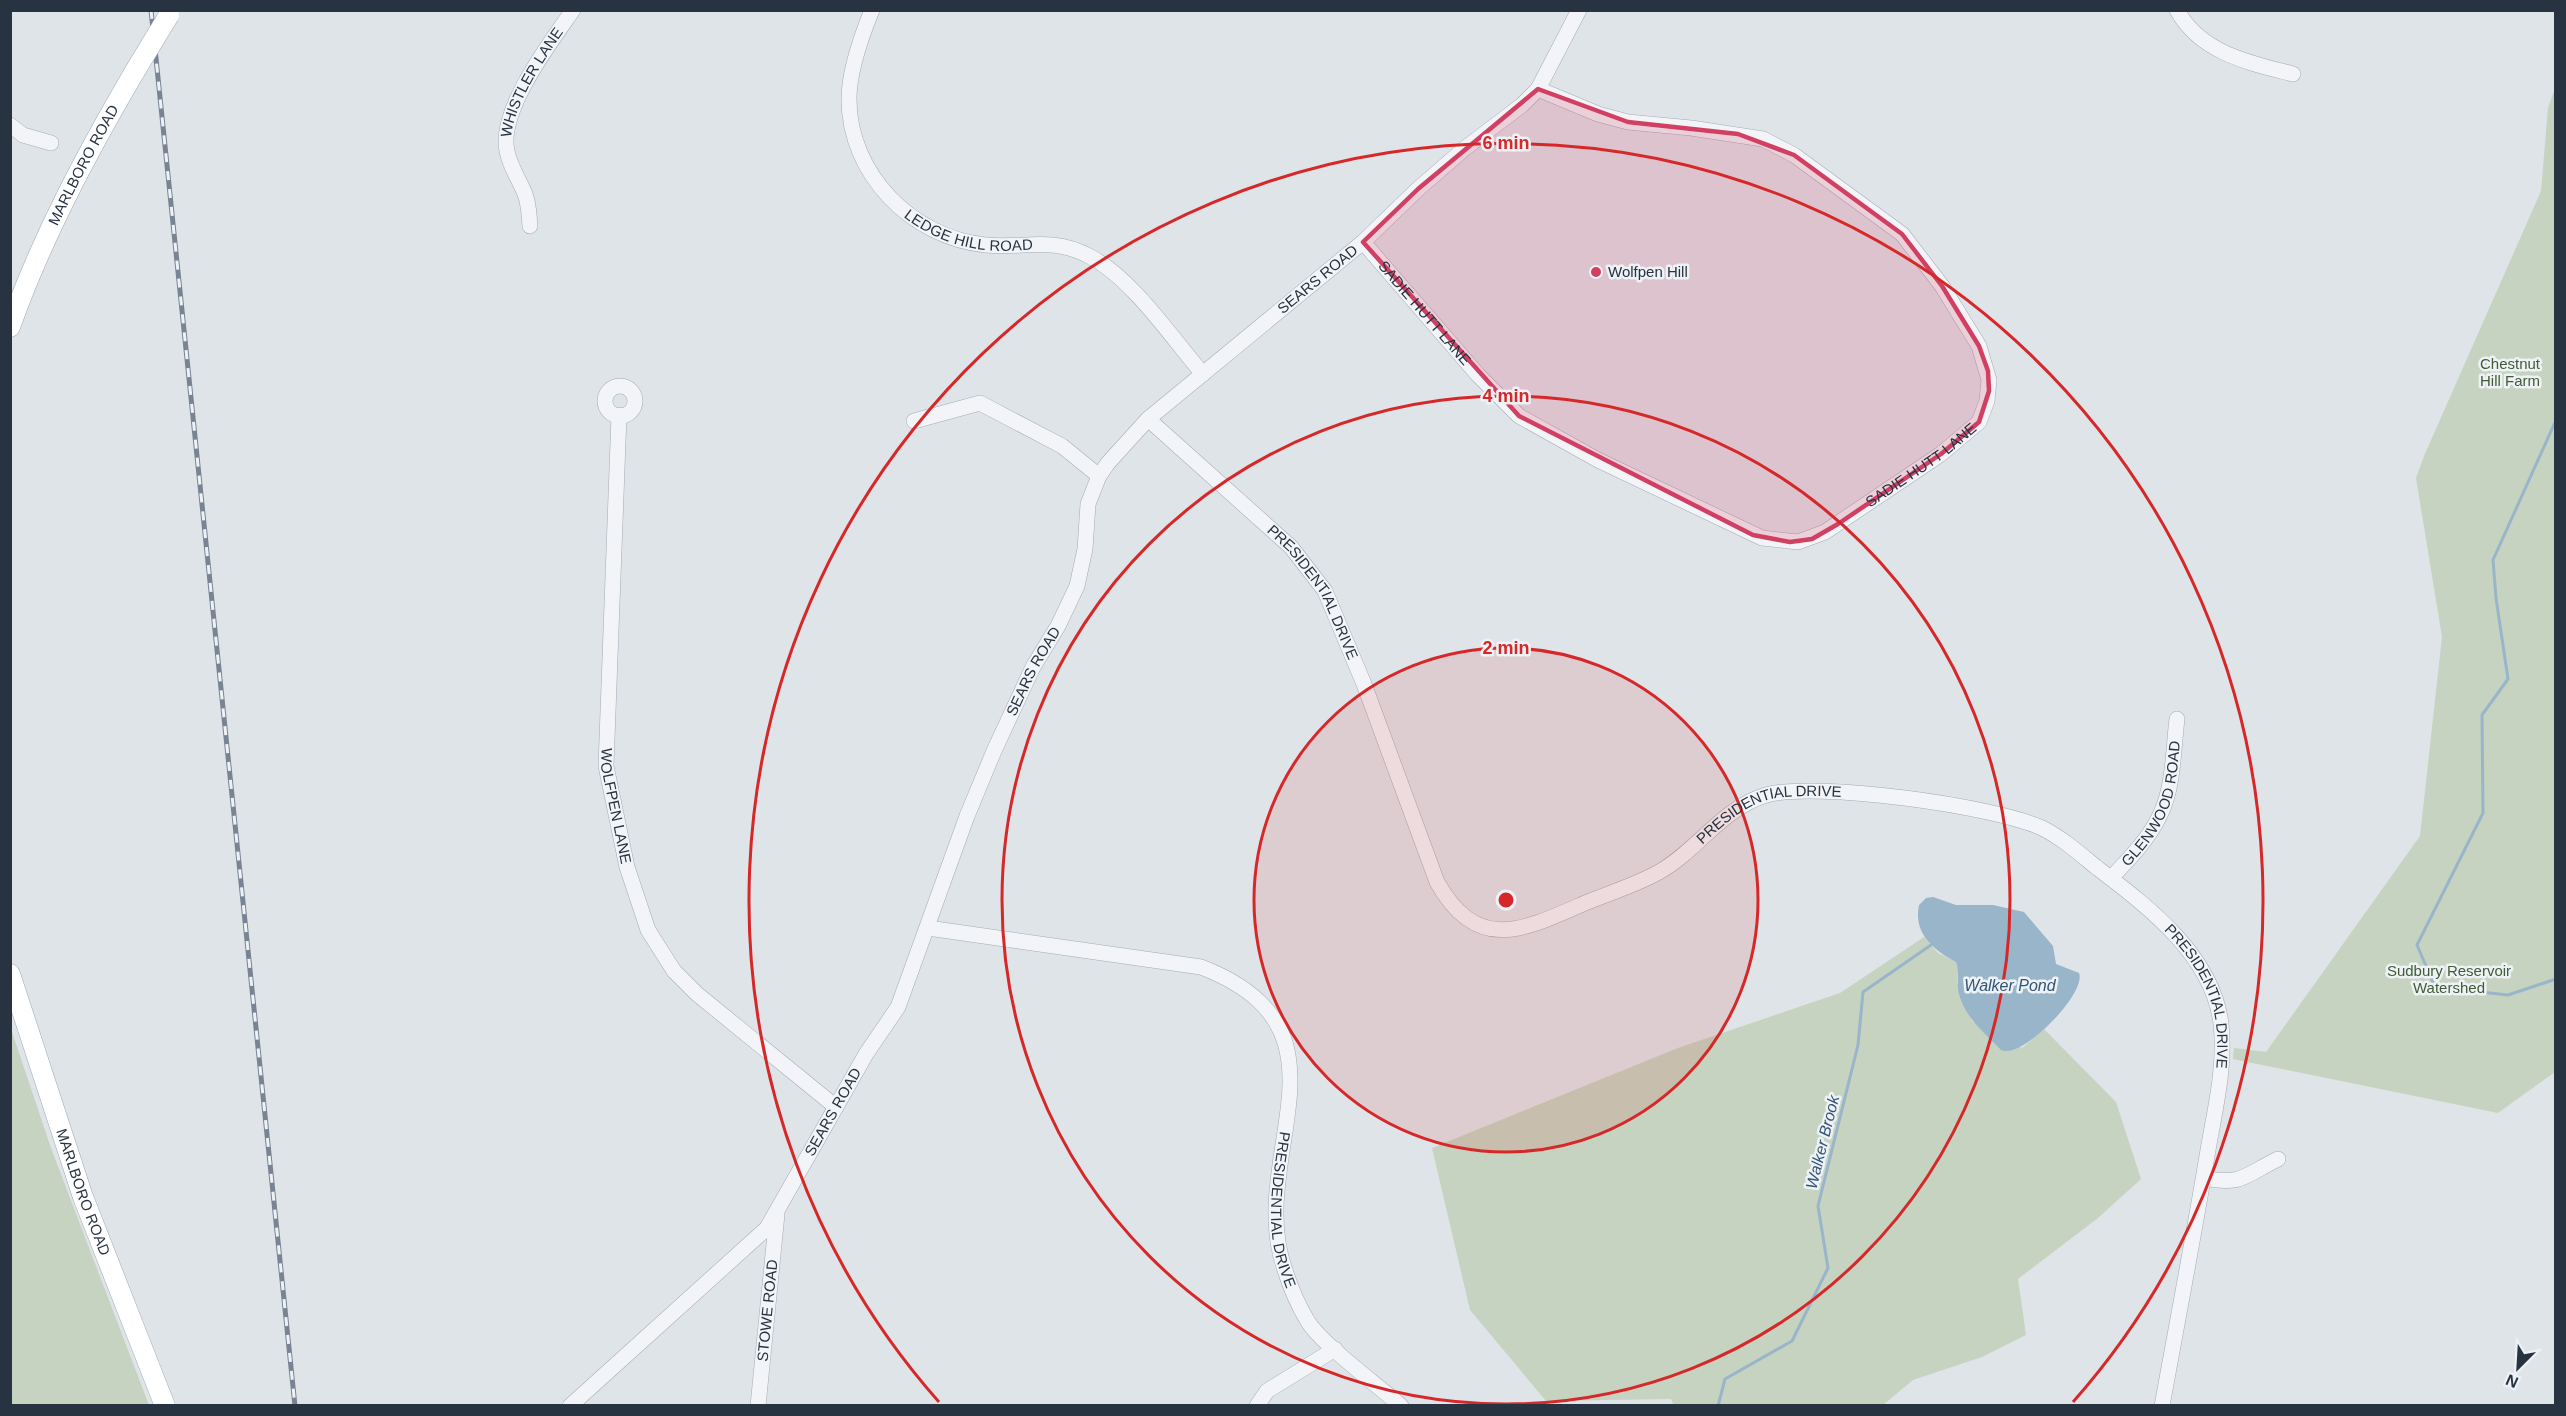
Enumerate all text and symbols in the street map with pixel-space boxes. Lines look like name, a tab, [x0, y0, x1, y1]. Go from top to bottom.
street label: WHISTLER LANE	[497, 24, 566, 138]
street label: MARLBORO ROAD	[45, 102, 122, 228]
text: 6 min	[1482, 133, 1530, 153]
street label: LEDGE HILL ROAD	[902, 205, 1033, 254]
street label: SEARS ROAD	[1274, 241, 1361, 317]
street label: SADIE HUTT LANE	[1375, 257, 1475, 368]
place label: Wolfpen Hill	[1608, 263, 1688, 280]
marker: Wolfpen Hill	[1589, 265, 1603, 279]
park label: Chestnut Hill Farm	[2480, 355, 2541, 389]
text: 4 min	[1482, 386, 1530, 406]
street label: SADIE HUTT LANE	[1862, 419, 1979, 510]
street label: PRESIDENTIAL DRIVE	[1264, 521, 1362, 662]
street label: SEARS ROAD	[1003, 623, 1064, 718]
text: 2 min	[1482, 638, 1530, 658]
street label: GLENWOOD ROAD	[2118, 740, 2183, 869]
street label: WOLFPEN LANE	[597, 748, 635, 865]
street label: PRESIDENTIAL DRIVE	[1693, 782, 1842, 847]
centre of rings	[1496, 890, 1516, 910]
street label: PRESIDENTIAL DRIVE	[2162, 920, 2231, 1069]
park label: Sudbury Reservoir Watershed	[2387, 962, 2511, 996]
water label: Walker Pond	[1964, 977, 2057, 994]
street label: SEARS ROAD	[801, 1065, 864, 1159]
water label: Walker Brook	[1803, 1093, 1843, 1191]
street label: MARLBORO ROAD	[53, 1126, 114, 1258]
street label: PRESIDENTIAL DRIVE	[1268, 1131, 1300, 1290]
street label: STOWE ROAD	[753, 1259, 780, 1362]
north arrow	[2488, 1338, 2548, 1398]
text: N	[2503, 1371, 2521, 1391]

